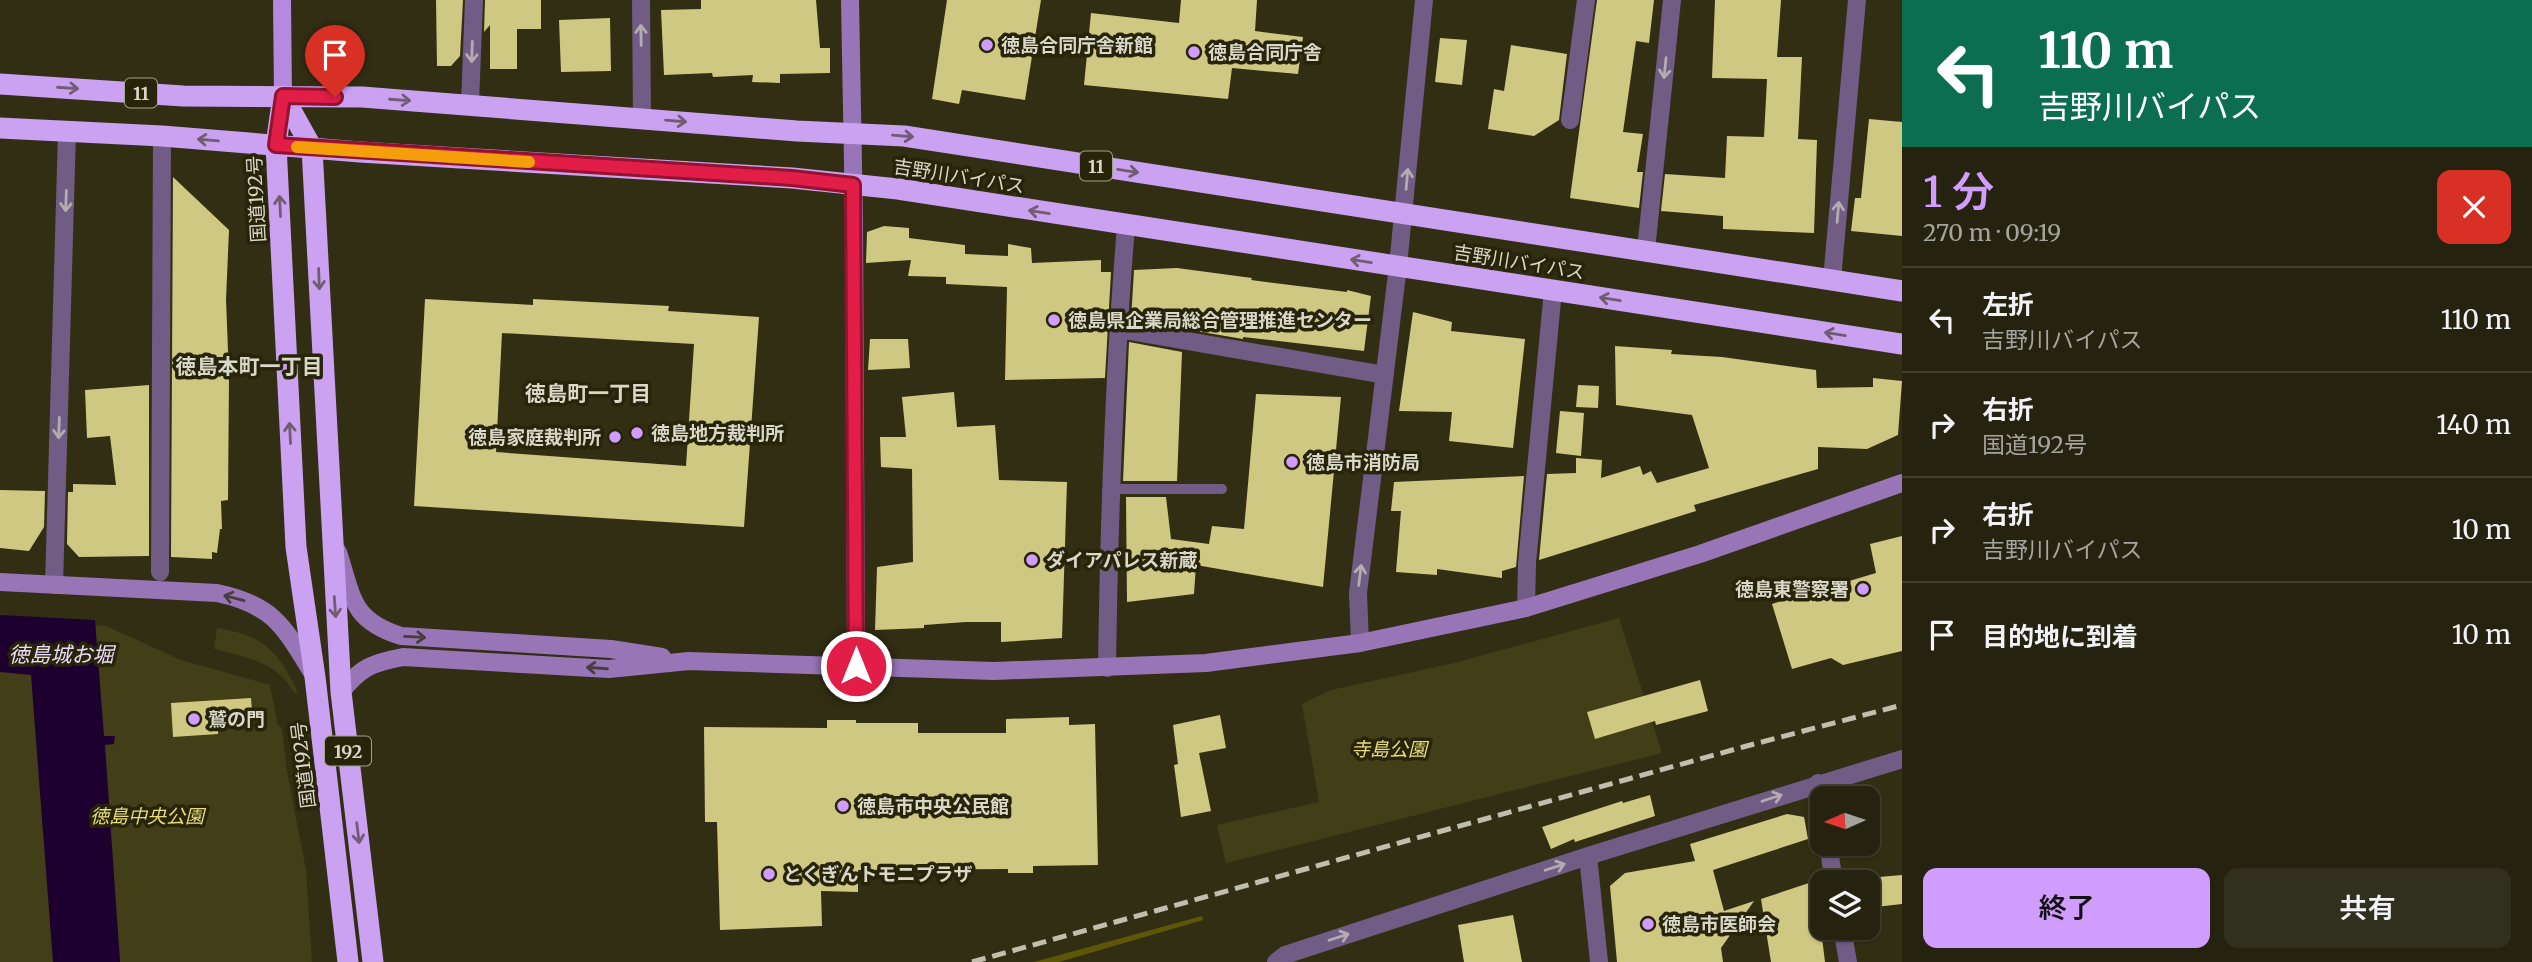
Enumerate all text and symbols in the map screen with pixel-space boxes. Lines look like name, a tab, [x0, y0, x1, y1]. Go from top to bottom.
text: 110 m	[2038, 20, 2173, 81]
one-way arrow	[634, 23, 648, 46]
pin	[305, 25, 365, 97]
icon: left	[1923, 28, 2014, 119]
place label: 徳島合同庁舎新館	[1001, 33, 1153, 57]
icon: arrive	[316, 36, 354, 74]
marker: 徳島合同庁舎新館	[979, 37, 995, 53]
one-way arrow	[465, 40, 479, 63]
place label: 徳島合同庁舎	[1208, 40, 1322, 64]
marker: 徳島合同庁舎	[1186, 44, 1202, 60]
one-way arrow	[1658, 56, 1671, 79]
road number: 11	[125, 78, 157, 108]
one-way arrow	[56, 82, 79, 95]
text: 吉野川バイパス	[2038, 87, 2261, 127]
one-way arrow	[389, 93, 412, 106]
one-way arrow	[664, 115, 687, 128]
one-way arrow	[891, 130, 914, 143]
one-way arrow	[198, 133, 220, 146]
road number: 11	[1080, 152, 1112, 181]
street label: 吉野川バイパス	[892, 154, 1026, 198]
street label: 国道192号	[242, 155, 270, 243]
one-way arrow	[1116, 165, 1139, 178]
text: 1 分	[1923, 166, 1994, 218]
one-way arrow	[1401, 168, 1414, 191]
button: close	[2437, 170, 2511, 244]
one-way arrow	[59, 189, 72, 212]
one-way arrow	[273, 195, 286, 218]
one-way arrow	[1832, 201, 1845, 223]
one-way arrow	[1028, 205, 1051, 218]
text: 270 m · 09:19	[1923, 218, 2061, 247]
street label: 吉野川バイパス	[1452, 240, 1586, 284]
one-way arrow	[1350, 254, 1373, 267]
one-way arrow	[313, 268, 326, 291]
text: 左折	[1982, 288, 2034, 321]
one-way arrow	[1599, 292, 1622, 305]
icon: left	[1923, 301, 1961, 339]
text: 110 m	[2441, 303, 2511, 336]
place label: 徳島県企業局総合管理推進センター	[1068, 308, 1372, 332]
marker: 徳島県企業局総合管理推進センター	[1046, 312, 1062, 328]
text: 吉野川バイパス	[1982, 325, 2143, 354]
one-way arrow	[1824, 327, 1846, 340]
district label: 徳島本町一丁目	[176, 353, 323, 380]
district label: 徳島町一丁目	[525, 380, 651, 407]
text: 右折	[1982, 393, 2034, 426]
icon: right	[1923, 406, 1961, 444]
text: 140 m	[2436, 408, 2511, 441]
one-way arrow	[52, 416, 65, 439]
place label: 徳島地方裁判所	[651, 421, 784, 445]
one-way arrow	[284, 422, 297, 445]
place label: 徳島家庭裁判所	[468, 425, 601, 449]
marker: 徳島地方裁判所	[629, 425, 645, 441]
marker: 徳島家庭裁判所	[607, 429, 623, 445]
text: 国道192号	[1982, 430, 2087, 459]
place label: 徳島市消防局	[1306, 450, 1420, 474]
marker: 徳島市消防局	[1284, 454, 1300, 470]
text: 右折	[1982, 498, 2034, 531]
icon: right	[1923, 511, 1961, 549]
text: 10 m	[2452, 513, 2511, 546]
text: 吉野川バイパス	[1982, 535, 2143, 564]
place label: ダイアパレス新蔵	[1046, 548, 1198, 572]
marker: ダイアパレス新蔵	[1024, 552, 1040, 568]
one-way arrow	[1354, 565, 1367, 587]
place label: 徳島東警察署	[1735, 577, 1849, 601]
marker: 徳島東警察署	[1855, 581, 1871, 597]
one-way arrow	[224, 591, 246, 604]
one-way arrow	[329, 595, 342, 617]
icon: arrive	[1923, 616, 1961, 654]
text: 10 m	[2452, 618, 2511, 651]
text: 目的地に到着	[1982, 620, 2138, 653]
position arrow	[819, 629, 893, 703]
one-way arrow	[403, 631, 426, 644]
water label: 徳島城お堀	[9, 641, 116, 668]
one-way arrow	[586, 661, 609, 674]
place label: 鷲の門	[208, 707, 265, 731]
marker: 鷲の門	[186, 711, 202, 727]
street label: 国道192号	[286, 720, 320, 810]
road number: 192	[325, 736, 371, 766]
park label: 寺島公園	[1351, 737, 1430, 761]
north arrow	[1810, 786, 1880, 856]
map controls	[1810, 786, 1880, 940]
one-way arrow	[1761, 791, 1783, 804]
place label: 徳島市中央公民館	[857, 794, 1009, 818]
marker: 徳島市中央公民館	[835, 798, 851, 814]
park label: 徳島中央公園	[90, 804, 207, 828]
one-way arrow	[351, 821, 364, 844]
one-way arrow	[1544, 860, 1566, 872]
place label: とくぎんトモニプラザ	[783, 862, 972, 886]
marker: とくぎんトモニプラザ	[761, 866, 777, 882]
button: 終了	[1923, 868, 2210, 948]
button: 共有	[2224, 868, 2511, 948]
button: layers	[1810, 870, 1880, 940]
place label: 徳島市医師会	[1662, 912, 1776, 936]
marker: 徳島市医師会	[1640, 916, 1656, 932]
one-way arrow	[1328, 930, 1350, 943]

